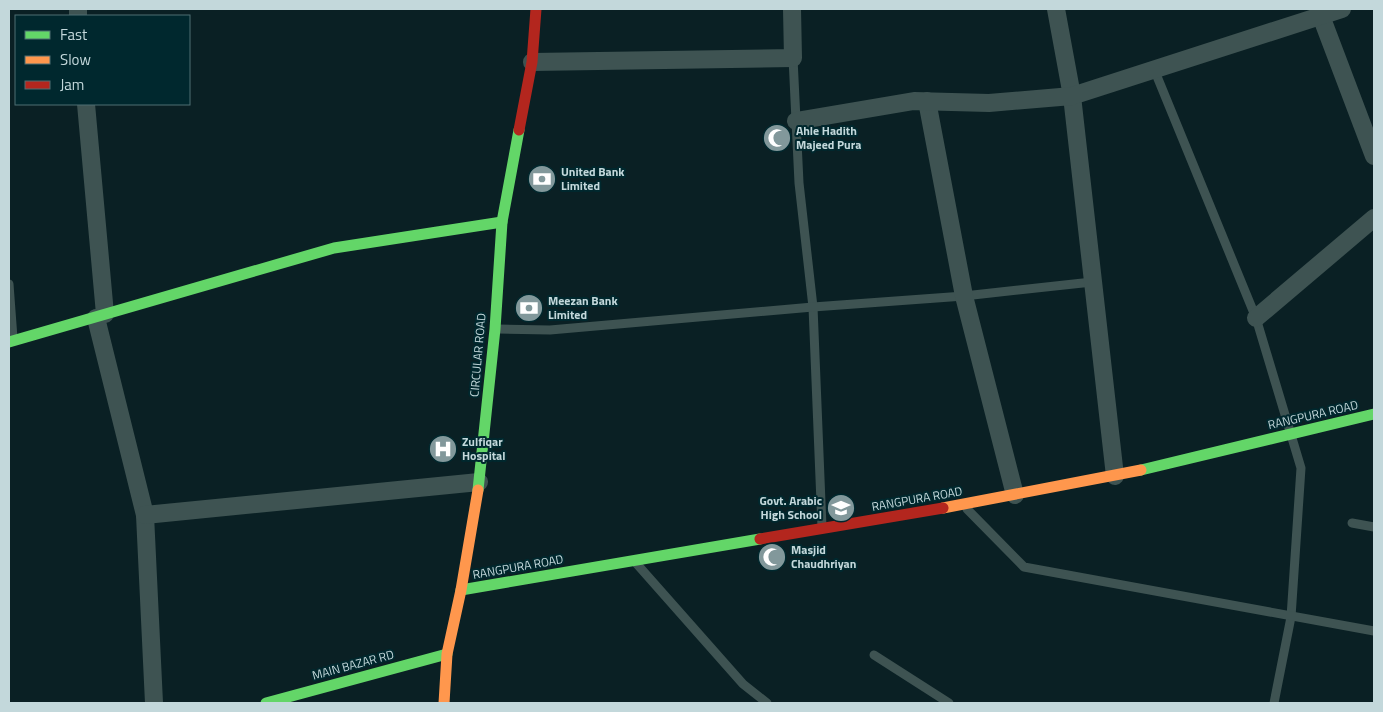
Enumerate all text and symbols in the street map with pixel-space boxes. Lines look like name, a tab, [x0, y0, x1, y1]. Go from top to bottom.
legend	[15, 15, 190, 105]
text: Fast	[60, 23, 88, 46]
text: Slow	[60, 48, 91, 71]
text: Jam	[60, 73, 84, 96]
place label: Ahle Hadith Majeed Pura	[796, 121, 861, 154]
mosque icon: Ahle Hadith Majeed Pura	[762, 123, 792, 153]
place label: United Bank Limited	[561, 162, 625, 195]
bank icon: United Bank Limited	[527, 164, 557, 194]
place label: Meezan Bank Limited	[548, 291, 618, 324]
bank icon: Meezan Bank Limited	[514, 293, 544, 323]
street label: CIRCULAR ROAD	[464, 312, 491, 398]
street label: RANGPURA ROAD	[1266, 395, 1360, 434]
place label: Zulfiqar Hospital	[462, 432, 505, 465]
hospital icon: Zulfiqar Hospital	[428, 434, 458, 464]
street label: RANGPURA ROAD	[870, 481, 964, 516]
place label: Govt. Arabic High School	[760, 491, 822, 524]
school or university icon: Govt. Arabic High School	[826, 493, 856, 523]
place label: Masjid Chaudhriyan	[791, 540, 856, 573]
mosque icon: Masjid Chaudhriyan	[757, 542, 787, 572]
street label: RANGPURA ROAD	[471, 549, 565, 584]
street label: MAIN BAZAR RD	[310, 644, 396, 685]

